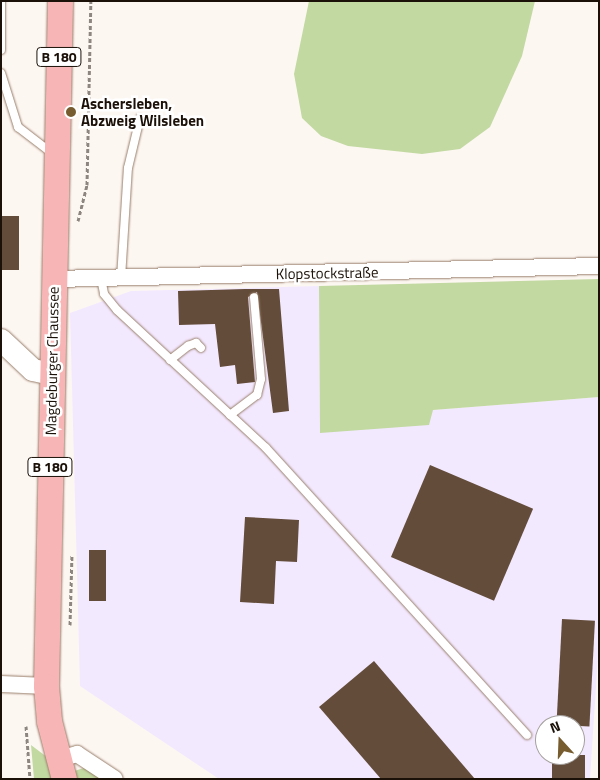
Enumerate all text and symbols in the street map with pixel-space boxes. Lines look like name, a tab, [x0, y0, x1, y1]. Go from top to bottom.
road number: B 180	[35, 46, 83, 68]
place label: Aschersleben, Abzweig Wilsleben	[81, 94, 204, 129]
marker: Aschersleben, Abzweig Wilsleben	[65, 106, 77, 118]
street label: Klopstockstraße	[275, 263, 379, 283]
street label: Magdeburger Chaussee	[42, 286, 62, 436]
road number: B 180	[26, 456, 74, 478]
north arrow	[535, 715, 585, 765]
text: N	[547, 715, 563, 738]

